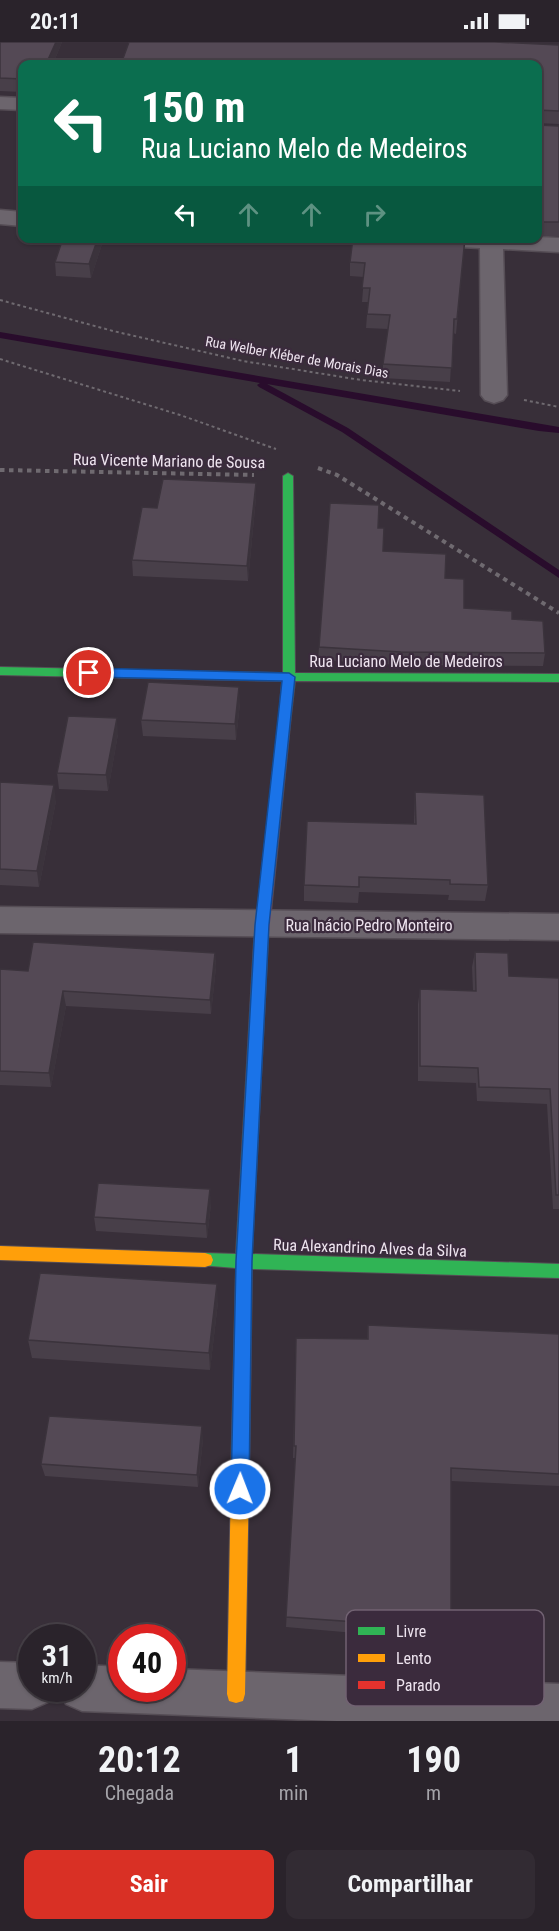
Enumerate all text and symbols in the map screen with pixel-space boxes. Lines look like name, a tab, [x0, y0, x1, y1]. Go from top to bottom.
text: 20:11	[30, 9, 81, 34]
text: 150 m	[141, 83, 246, 132]
icon: left	[42, 84, 120, 162]
text: Rua Luciano Melo de Medeiros	[141, 133, 468, 165]
icon: left	[169, 198, 202, 231]
icon: ahead	[232, 198, 265, 231]
icon: ahead	[295, 198, 328, 231]
icon: right	[358, 198, 391, 231]
street label: Rua Welber Kléber de Morais Dias	[204, 333, 390, 381]
street label: Rua Vicente Mariano de Sousa	[73, 450, 265, 472]
pin	[63, 647, 114, 698]
street label: Rua Luciano Melo de Medeiros	[309, 652, 503, 671]
icon: arrive	[72, 656, 105, 689]
street label: Rua Inácio Pedro Monteiro	[286, 916, 452, 935]
street label: Rua Alexandrino Alves da Silva	[273, 1235, 467, 1261]
position arrow	[208, 1457, 272, 1521]
legend	[346, 1610, 544, 1706]
text: Livre	[396, 1622, 426, 1641]
speed limit sign: 40	[108, 1624, 186, 1702]
text: 31	[42, 1638, 72, 1673]
text: Lento	[396, 1649, 431, 1668]
text: km/h	[42, 1669, 72, 1687]
text: Parado	[396, 1676, 441, 1695]
text: 20:12	[98, 1739, 181, 1781]
text: 1	[284, 1739, 303, 1781]
text: 190	[406, 1739, 461, 1781]
text: Chegada	[105, 1781, 174, 1805]
text: min	[279, 1781, 308, 1805]
text: m	[426, 1781, 441, 1805]
button: Sair	[24, 1850, 274, 1919]
button: Compartilhar	[286, 1850, 535, 1919]

